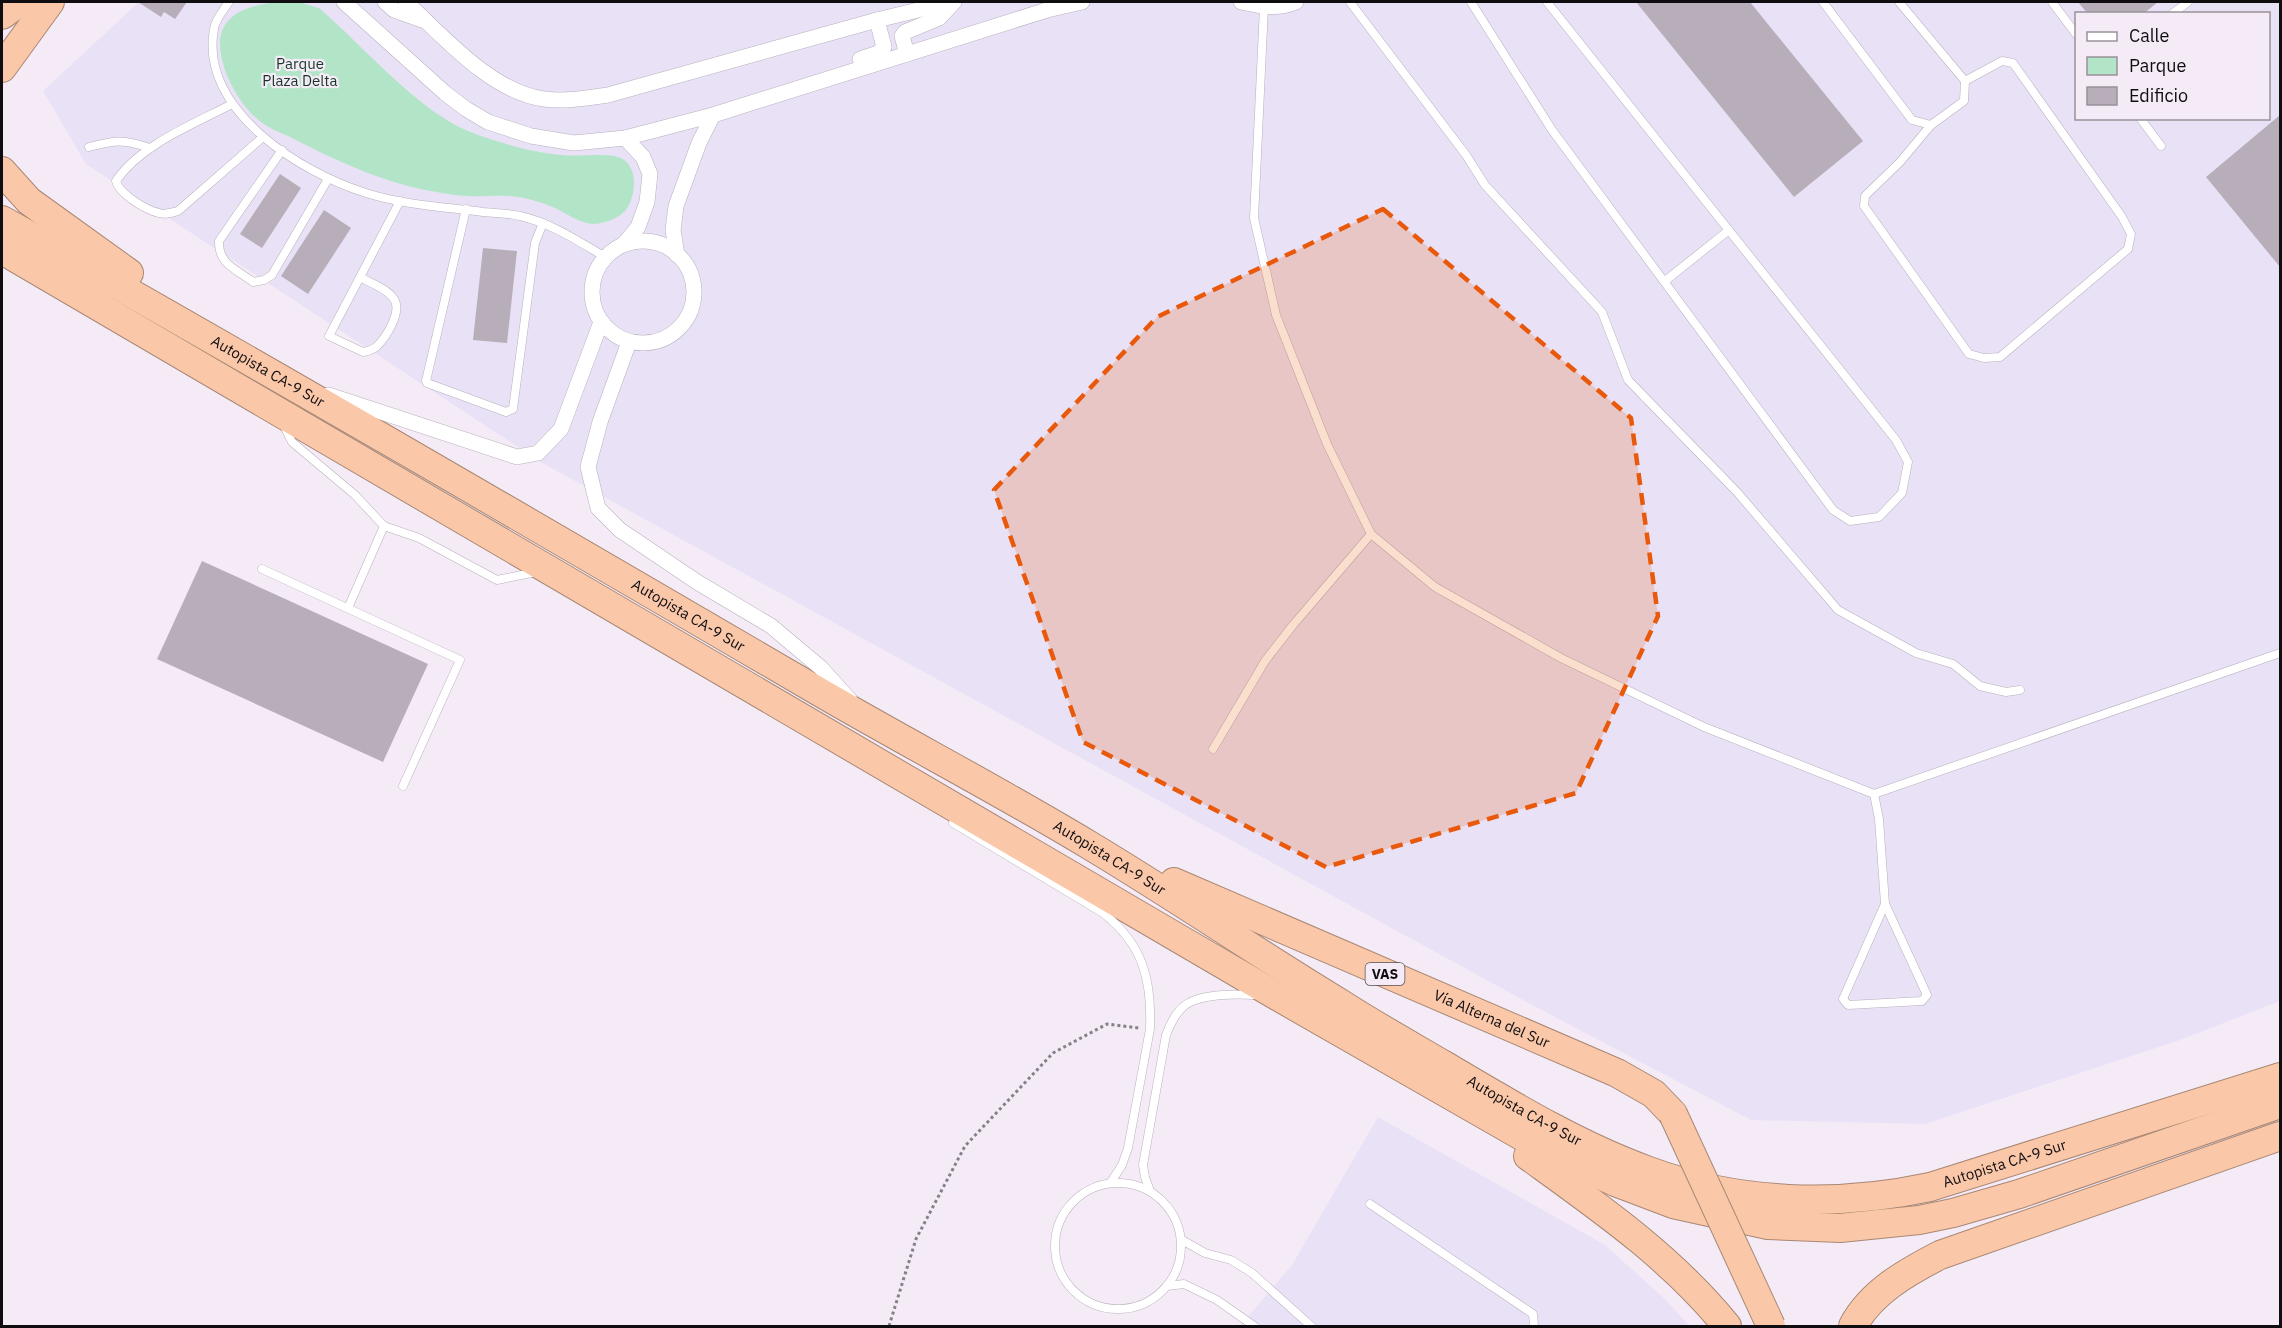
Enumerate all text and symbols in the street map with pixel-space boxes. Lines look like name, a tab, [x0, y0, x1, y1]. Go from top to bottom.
legend	[2075, 12, 2270, 120]
text: Calle	[2129, 24, 2169, 47]
park label: Parque Plaza Delta	[262, 54, 338, 90]
text: Parque	[2129, 54, 2187, 77]
text: Edificio	[2129, 84, 2188, 107]
street label: Autopista CA-9 Sur	[208, 331, 329, 412]
street label: Autopista CA-9 Sur	[628, 574, 749, 656]
street label: Autopista CA-9 Sur	[1050, 816, 1170, 899]
road number: VAS	[1366, 963, 1404, 985]
street label: Vía Alterna del Sur	[1431, 985, 1553, 1052]
street label: Autopista CA-9 Sur	[1464, 1071, 1585, 1150]
street label: Autopista CA-9 Sur	[1940, 1135, 2069, 1191]

